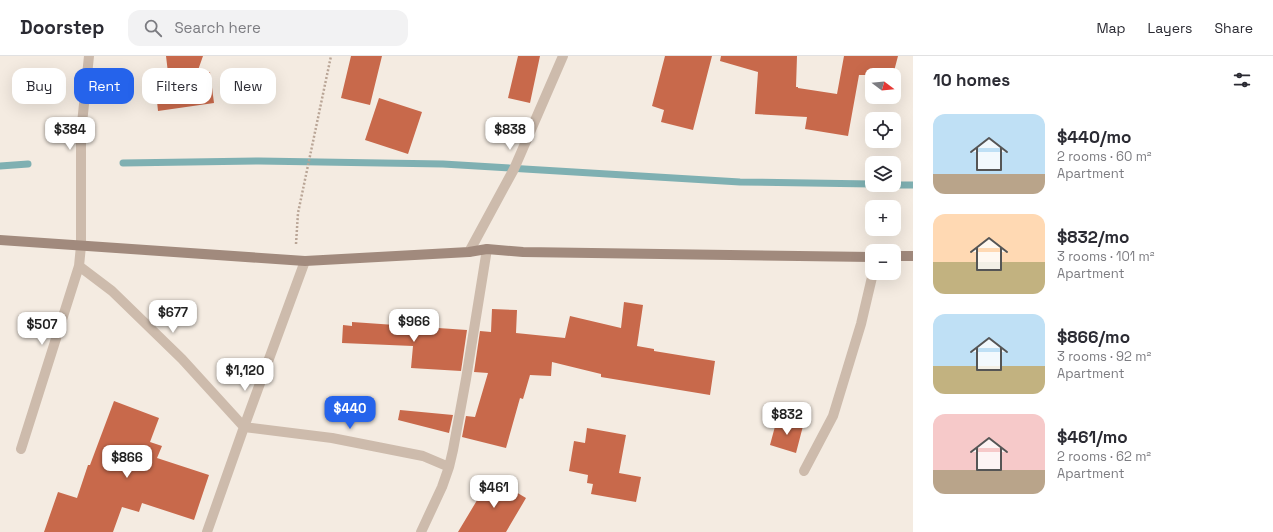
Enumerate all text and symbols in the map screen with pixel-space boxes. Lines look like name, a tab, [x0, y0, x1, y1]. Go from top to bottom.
search box	[128, 10, 408, 46]
text: Doorstep	[20, 15, 104, 40]
icon: search	[142, 17, 164, 39]
text: Search here	[174, 18, 261, 37]
text: Map	[1096, 19, 1126, 37]
text: Layers	[1148, 19, 1192, 37]
text: Share	[1214, 19, 1253, 37]
chip: Buy	[12, 68, 66, 104]
chip: Rent	[74, 68, 134, 104]
chip: Filters	[142, 68, 212, 104]
chip: New	[220, 68, 276, 104]
north arrow	[865, 68, 901, 104]
map controls	[865, 68, 901, 280]
text: 10 homes	[933, 69, 1010, 91]
icon: filters	[1231, 69, 1253, 91]
button: locate	[865, 112, 901, 148]
pin: $384	[46, 117, 94, 151]
pin: $838	[486, 117, 534, 151]
text: $384	[54, 121, 86, 138]
text: $838	[494, 121, 526, 138]
text: $440/mo	[1057, 126, 1131, 148]
icon: home	[965, 130, 1013, 178]
text: 2 rooms · 60 m²	[1057, 148, 1152, 165]
button: layers	[865, 156, 901, 192]
text: Apartment	[1057, 165, 1125, 182]
button: +	[865, 200, 901, 236]
text: $832/mo	[1057, 226, 1129, 248]
icon: home	[965, 230, 1013, 278]
button: −	[865, 244, 901, 280]
text: 3 rooms · 101 m²	[1057, 248, 1155, 265]
text: Apartment	[1057, 265, 1125, 282]
pin: $677	[149, 300, 197, 334]
text: $677	[158, 304, 188, 321]
pin: $966	[390, 309, 438, 343]
pin: $507	[18, 312, 66, 346]
text: $966	[398, 313, 430, 330]
text: $507	[26, 316, 58, 333]
text: $866/mo	[1057, 326, 1130, 348]
icon: home	[965, 330, 1013, 378]
text: 3 rooms · 92 m²	[1057, 348, 1151, 365]
pin: $1,120	[212, 358, 278, 392]
text: $1,120	[226, 362, 264, 379]
text: Apartment	[1057, 365, 1125, 382]
pin: $440	[326, 396, 374, 430]
text: $440	[334, 400, 366, 417]
pin: $832	[763, 402, 811, 436]
text: $832	[771, 406, 803, 423]
text: $461/mo	[1057, 426, 1128, 448]
icon: home	[965, 430, 1013, 478]
pin: $866	[103, 445, 151, 479]
text: 2 rooms · 62 m²	[1057, 448, 1151, 465]
text: $866	[111, 449, 143, 466]
text: Apartment	[1057, 465, 1125, 482]
pin: $461	[470, 475, 518, 509]
text: $461	[479, 479, 509, 496]

